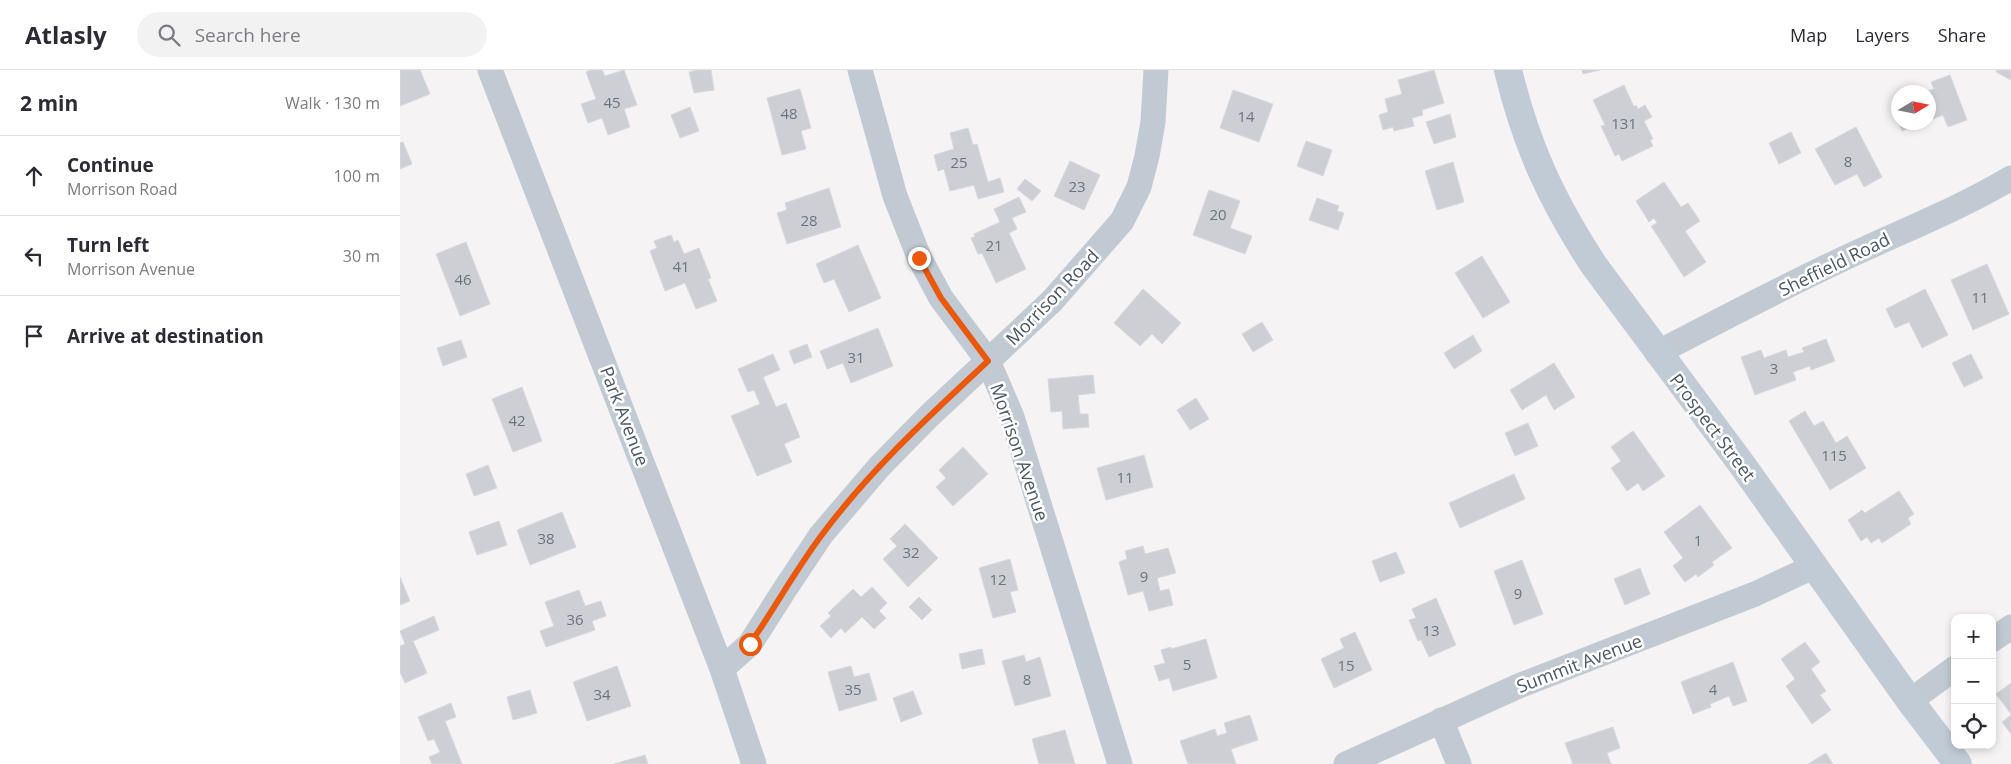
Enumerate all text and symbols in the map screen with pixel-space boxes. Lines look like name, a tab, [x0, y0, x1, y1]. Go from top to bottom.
search box	[137, 12, 487, 57]
text: Atlasly	[25, 18, 107, 51]
icon: search	[155, 21, 183, 49]
text: Search here	[195, 22, 301, 48]
text: Map	[1790, 23, 1827, 47]
text: Layers	[1855, 23, 1910, 47]
text: Share	[1938, 23, 1986, 47]
north arrow	[1891, 85, 1936, 130]
text: 2 min	[20, 89, 78, 117]
text: Walk · 130 m	[285, 92, 380, 114]
house number: 45	[603, 92, 621, 112]
house number: 48	[780, 103, 798, 123]
house number: 14	[1237, 106, 1255, 126]
house number: 131	[1611, 113, 1637, 133]
house number: 8	[1844, 151, 1852, 171]
text: Continue	[67, 152, 154, 178]
house number: 25	[950, 152, 968, 172]
icon: ahead	[20, 162, 48, 190]
text: 100 m	[334, 165, 380, 187]
house number: 23	[1068, 176, 1086, 196]
text: Morrison Road	[67, 178, 178, 200]
house number: 20	[1209, 204, 1227, 224]
house number: 28	[800, 210, 818, 230]
street label: Sheffield Road	[1774, 227, 1894, 301]
text: Turn left	[67, 232, 149, 258]
house number: 21	[985, 235, 1003, 255]
icon: left	[20, 242, 48, 270]
street label: Morrison Road	[1000, 244, 1104, 350]
text: 30 m	[343, 245, 380, 267]
route end	[908, 247, 931, 270]
house number: 41	[672, 256, 690, 276]
text: Morrison Avenue	[67, 258, 195, 280]
house number: 46	[454, 269, 472, 289]
house number: 11	[1971, 287, 1989, 307]
icon: arrive	[20, 322, 48, 350]
text: Arrive at destination	[67, 323, 264, 349]
house number: 31	[847, 347, 865, 367]
house number: 3	[1770, 358, 1778, 378]
street label: Park Avenue	[595, 363, 655, 469]
street label: Prospect Street	[1665, 368, 1761, 486]
street label: Morrison Avenue	[985, 380, 1055, 524]
house number: 42	[508, 410, 526, 430]
house number: 115	[1821, 445, 1847, 465]
house number: 11	[1116, 467, 1134, 487]
house number: 38	[537, 528, 555, 548]
house number: 1	[1694, 530, 1702, 550]
house number: 32	[902, 542, 920, 562]
house number: 9	[1140, 566, 1148, 586]
house number: 12	[989, 569, 1007, 589]
house number: 9	[1514, 583, 1522, 603]
house number: 36	[566, 609, 584, 629]
map controls	[1951, 614, 1996, 749]
button: +	[1951, 614, 1996, 659]
house number: 13	[1422, 620, 1440, 640]
street label: Summit Avenue	[1513, 628, 1645, 698]
route start	[739, 633, 762, 656]
house number: 5	[1183, 654, 1191, 674]
house number: 15	[1337, 655, 1355, 675]
button: −	[1951, 659, 1996, 704]
house number: 8	[1023, 669, 1031, 689]
house number: 35	[844, 679, 862, 699]
house number: 4	[1709, 679, 1718, 699]
house number: 34	[593, 684, 611, 704]
button: locate	[1951, 704, 1996, 749]

